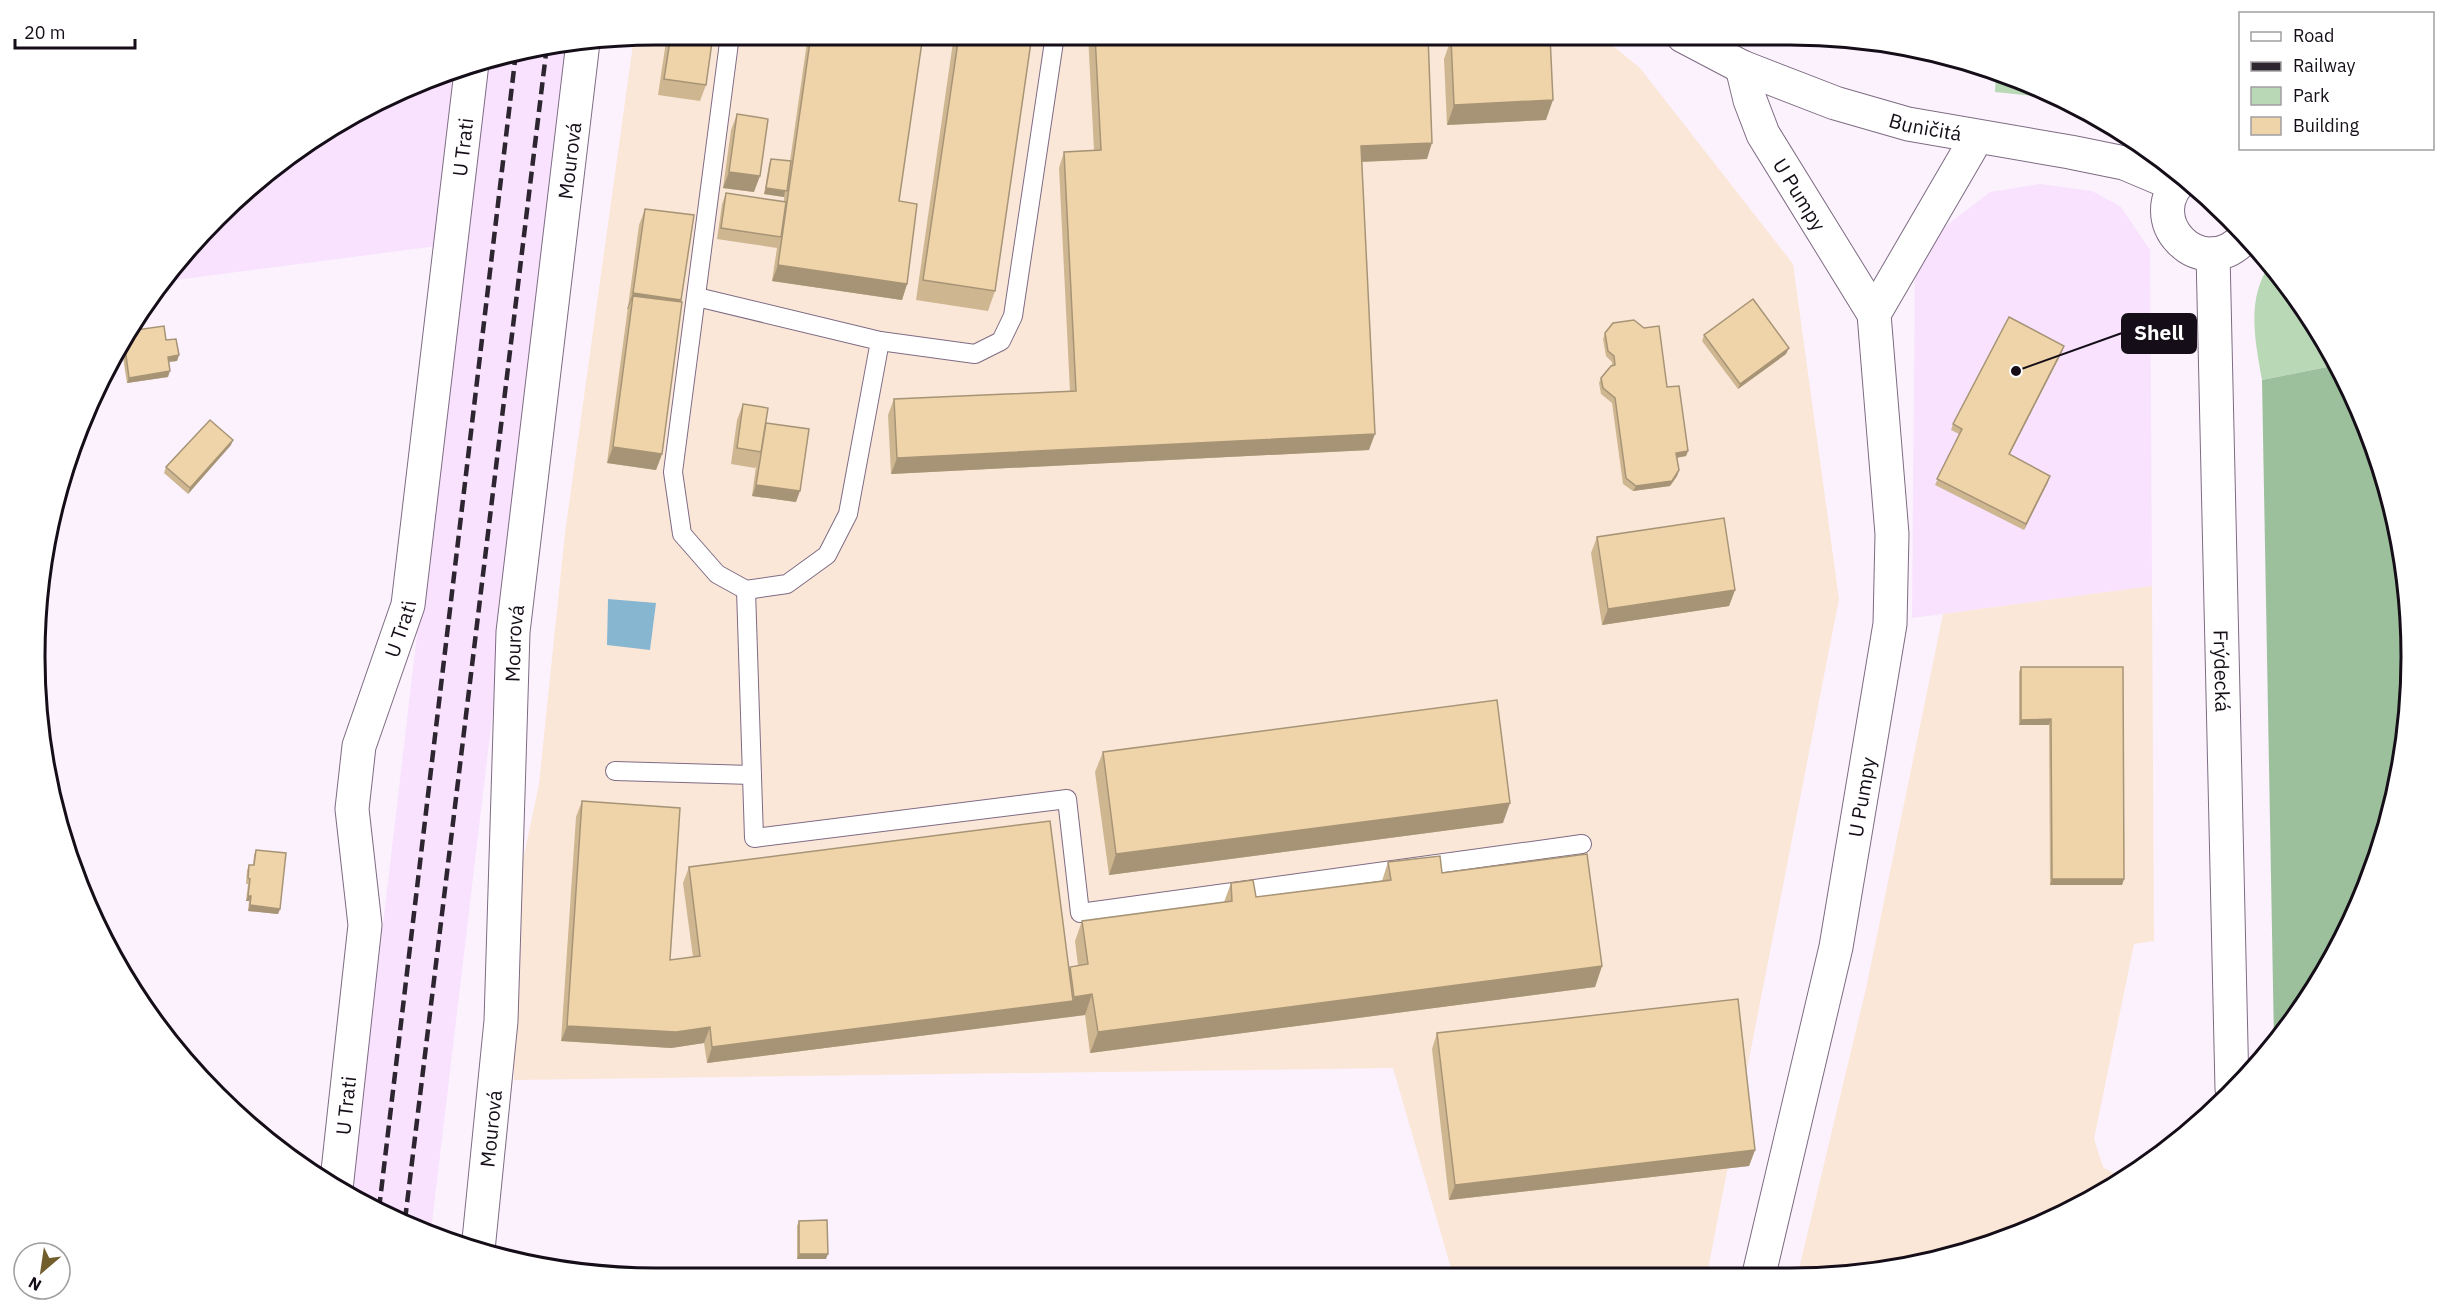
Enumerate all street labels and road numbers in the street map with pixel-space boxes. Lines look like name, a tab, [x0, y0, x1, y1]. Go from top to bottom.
street label: Buničitá	[1886, 106, 1964, 147]
street label: U Trati	[445, 116, 479, 178]
street label: Mourová	[551, 120, 587, 201]
street label: U Pumpy	[1767, 153, 1833, 236]
street label: U Trati	[377, 599, 422, 661]
street label: Mourová	[498, 603, 530, 682]
street label: Frýdecká	[2208, 630, 2237, 713]
street label: U Pumpy	[1841, 755, 1881, 839]
street label: U Trati	[329, 1075, 362, 1136]
street label: Mourová	[473, 1088, 508, 1169]

